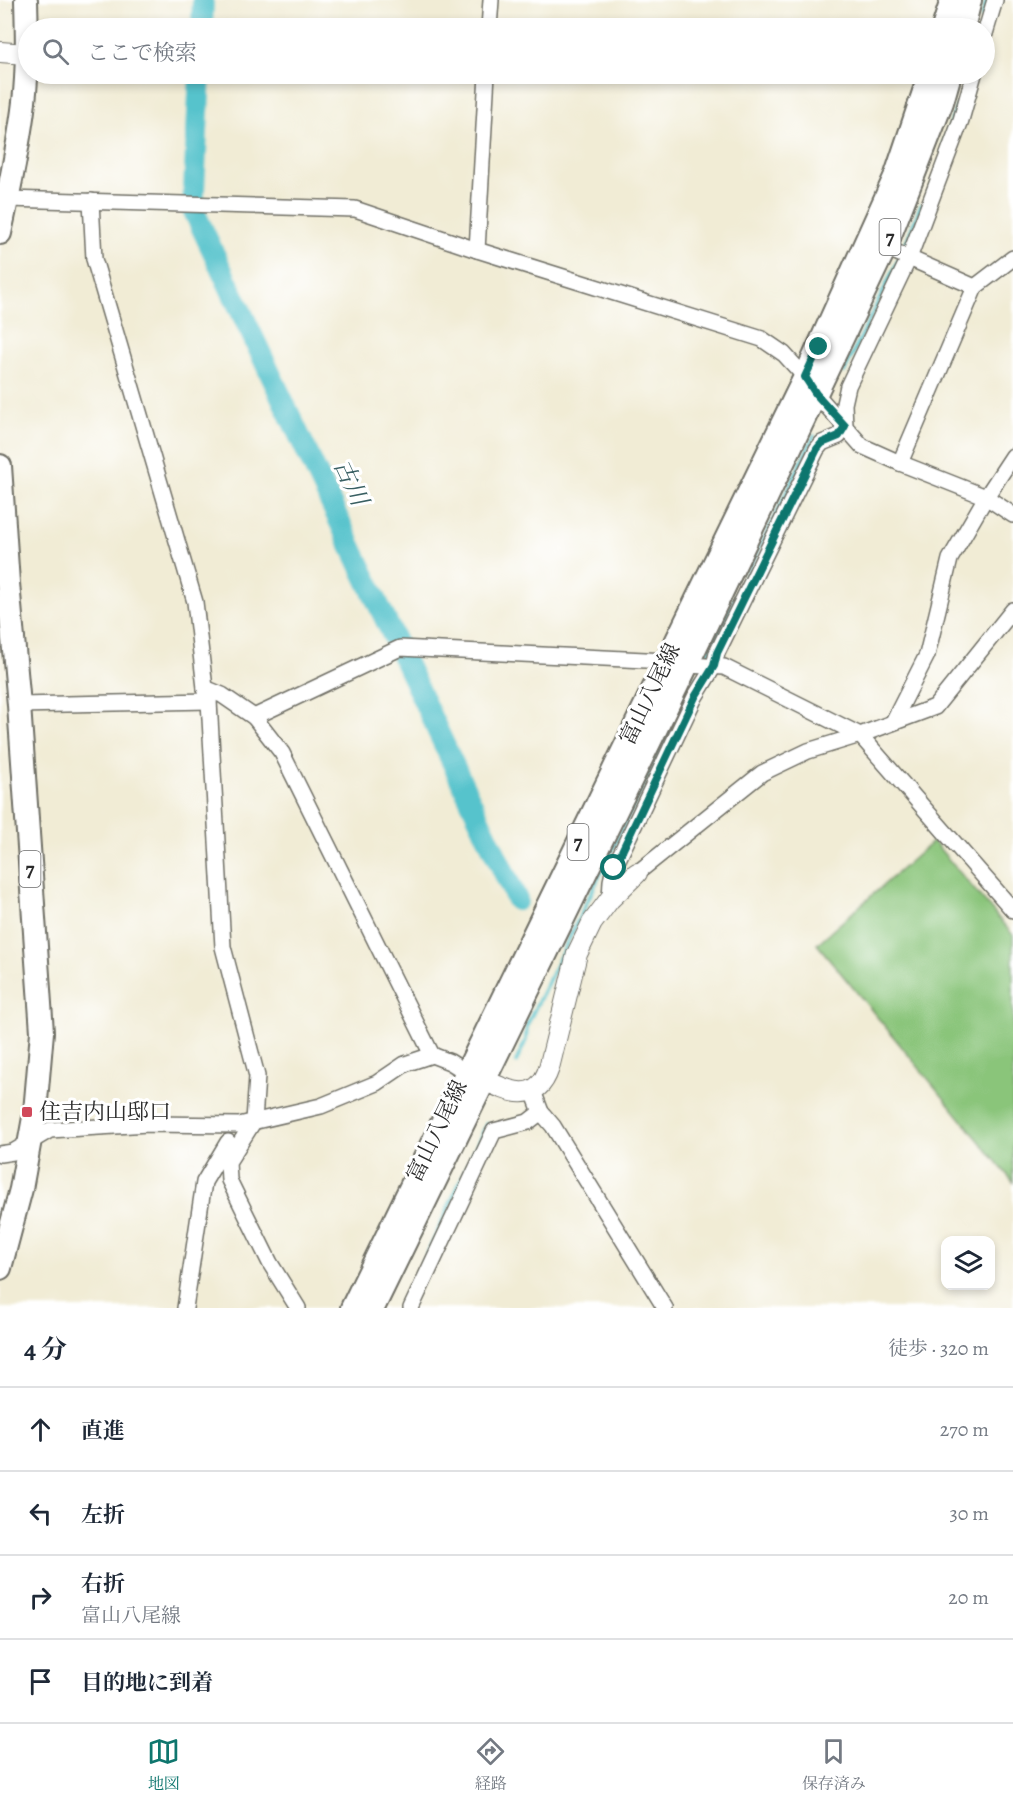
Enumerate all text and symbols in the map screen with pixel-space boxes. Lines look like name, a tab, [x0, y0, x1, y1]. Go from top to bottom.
search box	[18, 18, 995, 84]
icon: search	[39, 35, 72, 68]
text: ここで検索	[87, 38, 197, 68]
road number: 7	[880, 219, 900, 255]
route end	[805, 333, 831, 359]
water label: 古川	[326, 453, 377, 513]
street label: 富山八尾線	[612, 638, 688, 750]
road number: 7	[568, 824, 588, 860]
road number: 7	[20, 851, 40, 887]
route start	[600, 854, 626, 880]
street label: 富山八尾線	[399, 1075, 475, 1187]
place label: 住吉内山邸口	[39, 1097, 171, 1127]
marker: 住吉内山邸口	[20, 1105, 34, 1119]
map controls	[941, 1236, 995, 1290]
button: layers	[941, 1236, 995, 1290]
text: 4 分	[24, 1332, 67, 1367]
text: 徒歩 · 320 m	[888, 1335, 989, 1362]
icon: ahead	[24, 1413, 57, 1446]
text: 直進	[81, 1416, 125, 1446]
text: 270 m	[940, 1416, 989, 1443]
icon: left	[24, 1497, 57, 1530]
text: 左折	[81, 1500, 125, 1530]
text: 30 m	[949, 1500, 989, 1527]
text: 右折	[81, 1569, 125, 1599]
icon: right	[24, 1581, 57, 1614]
text: 20 m	[948, 1584, 989, 1611]
text: 富山八尾線	[81, 1602, 181, 1629]
icon: arrive	[24, 1665, 57, 1698]
text: 目的地に到着	[81, 1668, 213, 1698]
tab: 地図	[147, 1735, 180, 1795]
tab: 経路	[474, 1735, 507, 1795]
tab: 保存済み	[802, 1735, 866, 1795]

